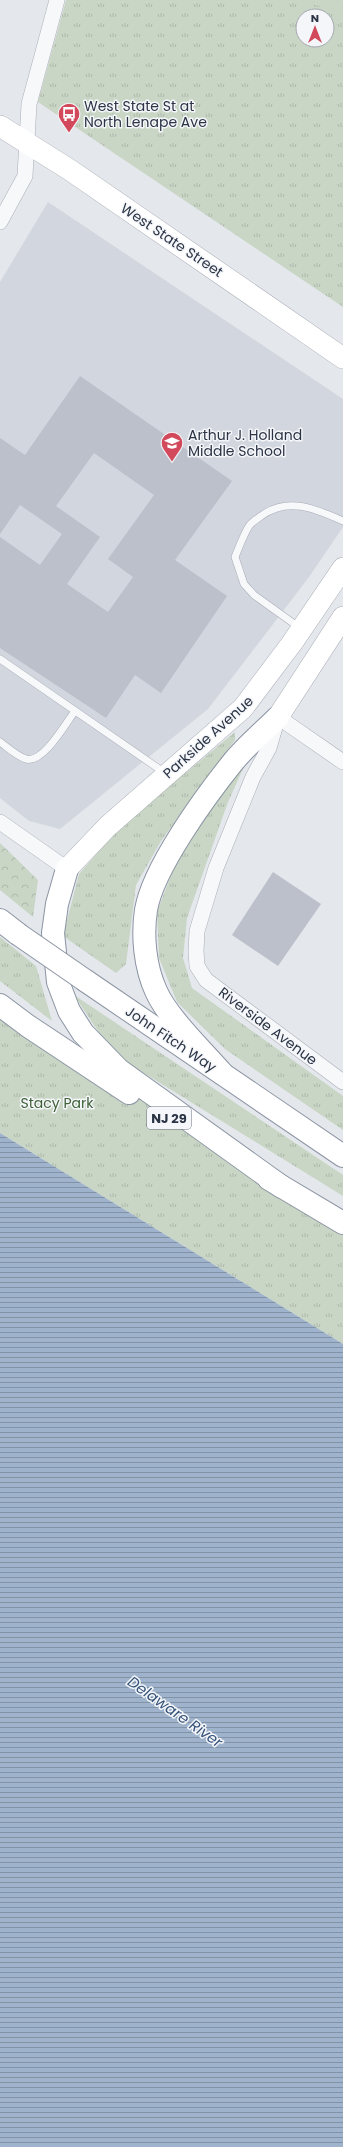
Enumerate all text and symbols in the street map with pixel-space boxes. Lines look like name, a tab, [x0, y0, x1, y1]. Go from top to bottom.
north arrow	[295, 8, 335, 48]
text: N	[311, 10, 319, 26]
place label: West State St at North Lenape Ave	[84, 96, 207, 132]
bus stop icon: West State St at North Lenape Ave	[56, 101, 82, 134]
street label: West State Street	[117, 198, 227, 282]
place label: Arthur J. Holland Middle School	[188, 425, 302, 461]
school or university icon: Arthur J. Holland Middle School	[159, 430, 185, 463]
street label: Parkside Avenue	[158, 691, 258, 783]
street label: Riverside Avenue	[214, 982, 322, 1070]
street label: John Fitch Way	[122, 1001, 221, 1077]
park label: Stacy Park	[21, 1093, 94, 1113]
road number: NJ 29	[147, 1107, 191, 1129]
water label: Delaware River	[124, 1671, 227, 1752]

